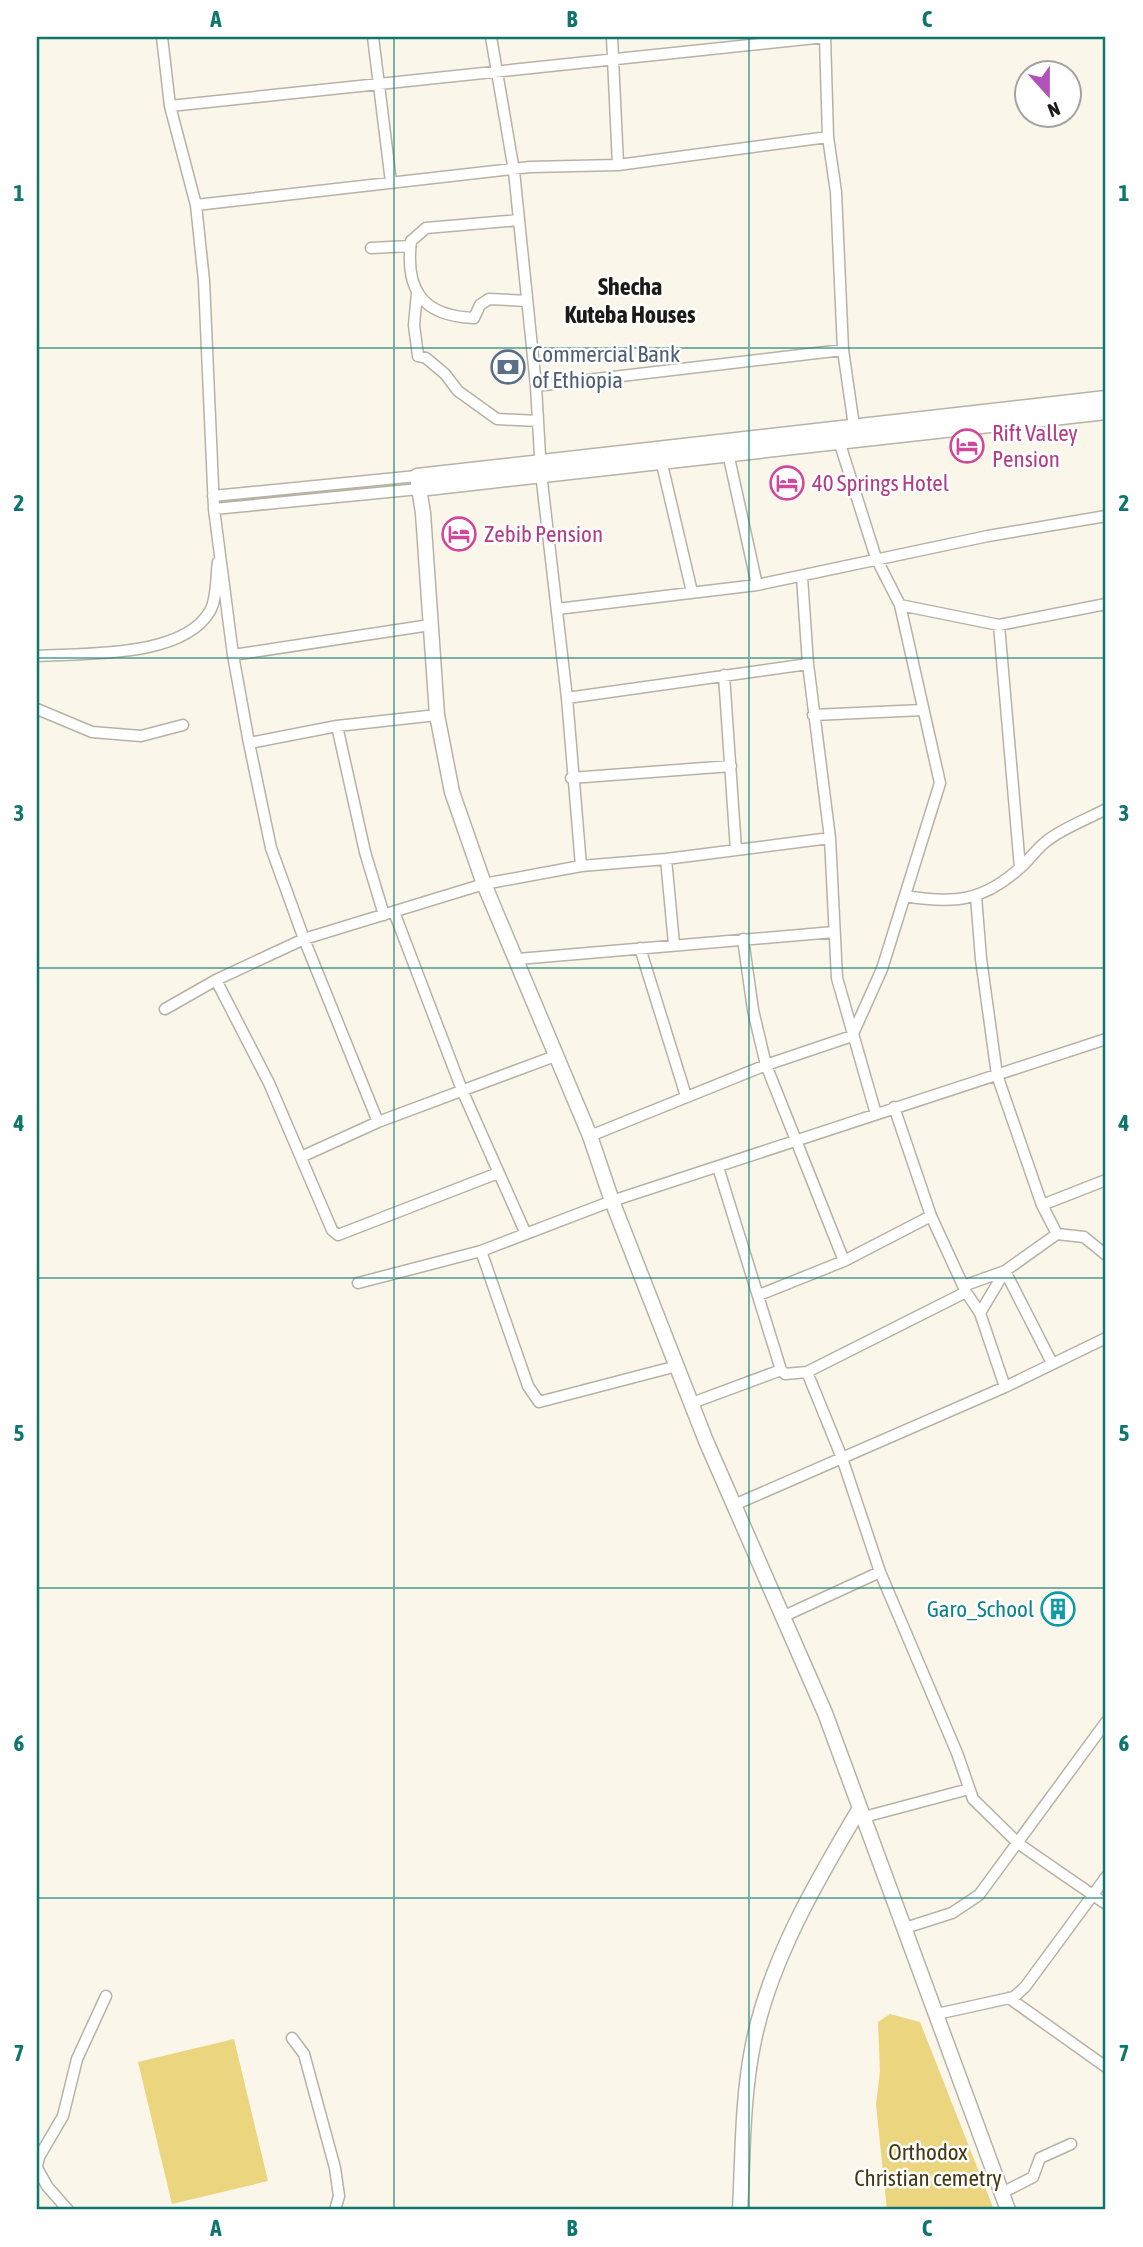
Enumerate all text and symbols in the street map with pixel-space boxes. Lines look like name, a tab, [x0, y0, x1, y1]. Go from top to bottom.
text: A	[209, 6, 222, 32]
text: B	[567, 6, 578, 32]
text: C	[922, 6, 933, 32]
north arrow	[1014, 60, 1084, 130]
text: N	[1045, 98, 1063, 122]
text: 1	[14, 180, 25, 206]
text: 1	[1119, 180, 1130, 206]
district label: Shecha Kuteba Houses	[564, 273, 696, 328]
place label: Commercial Bank of Ethiopia	[532, 341, 680, 393]
bank icon: Commercial Bank of Ethiopia	[489, 348, 527, 386]
place label: Rift Valley Pension	[992, 420, 1078, 472]
hotel icon: Rift Valley Pension	[948, 427, 986, 465]
hotel icon: 40 Springs Hotel	[768, 464, 806, 502]
place label: 40 Springs Hotel	[812, 470, 949, 496]
text: 2	[14, 490, 24, 516]
text: 2	[1119, 490, 1129, 516]
hotel icon: Zebib Pension	[440, 515, 478, 553]
place label: Zebib Pension	[484, 521, 603, 547]
text: 3	[14, 800, 24, 826]
text: 3	[1119, 800, 1129, 826]
text: 4	[13, 1110, 25, 1136]
text: 4	[1118, 1110, 1130, 1136]
text: 5	[14, 1420, 25, 1446]
text: 5	[1119, 1420, 1130, 1446]
building icon: Garo_School	[1039, 1590, 1077, 1628]
place label: Garo_School	[927, 1596, 1034, 1622]
text: 6	[14, 1730, 25, 1756]
text: 6	[1119, 1730, 1130, 1756]
text: 7	[14, 2040, 24, 2066]
text: 7	[1119, 2040, 1129, 2066]
park label: Orthodox Christian cemetry	[854, 2139, 1002, 2191]
text: A	[209, 2215, 222, 2241]
text: B	[567, 2215, 578, 2241]
text: C	[922, 2215, 933, 2241]

